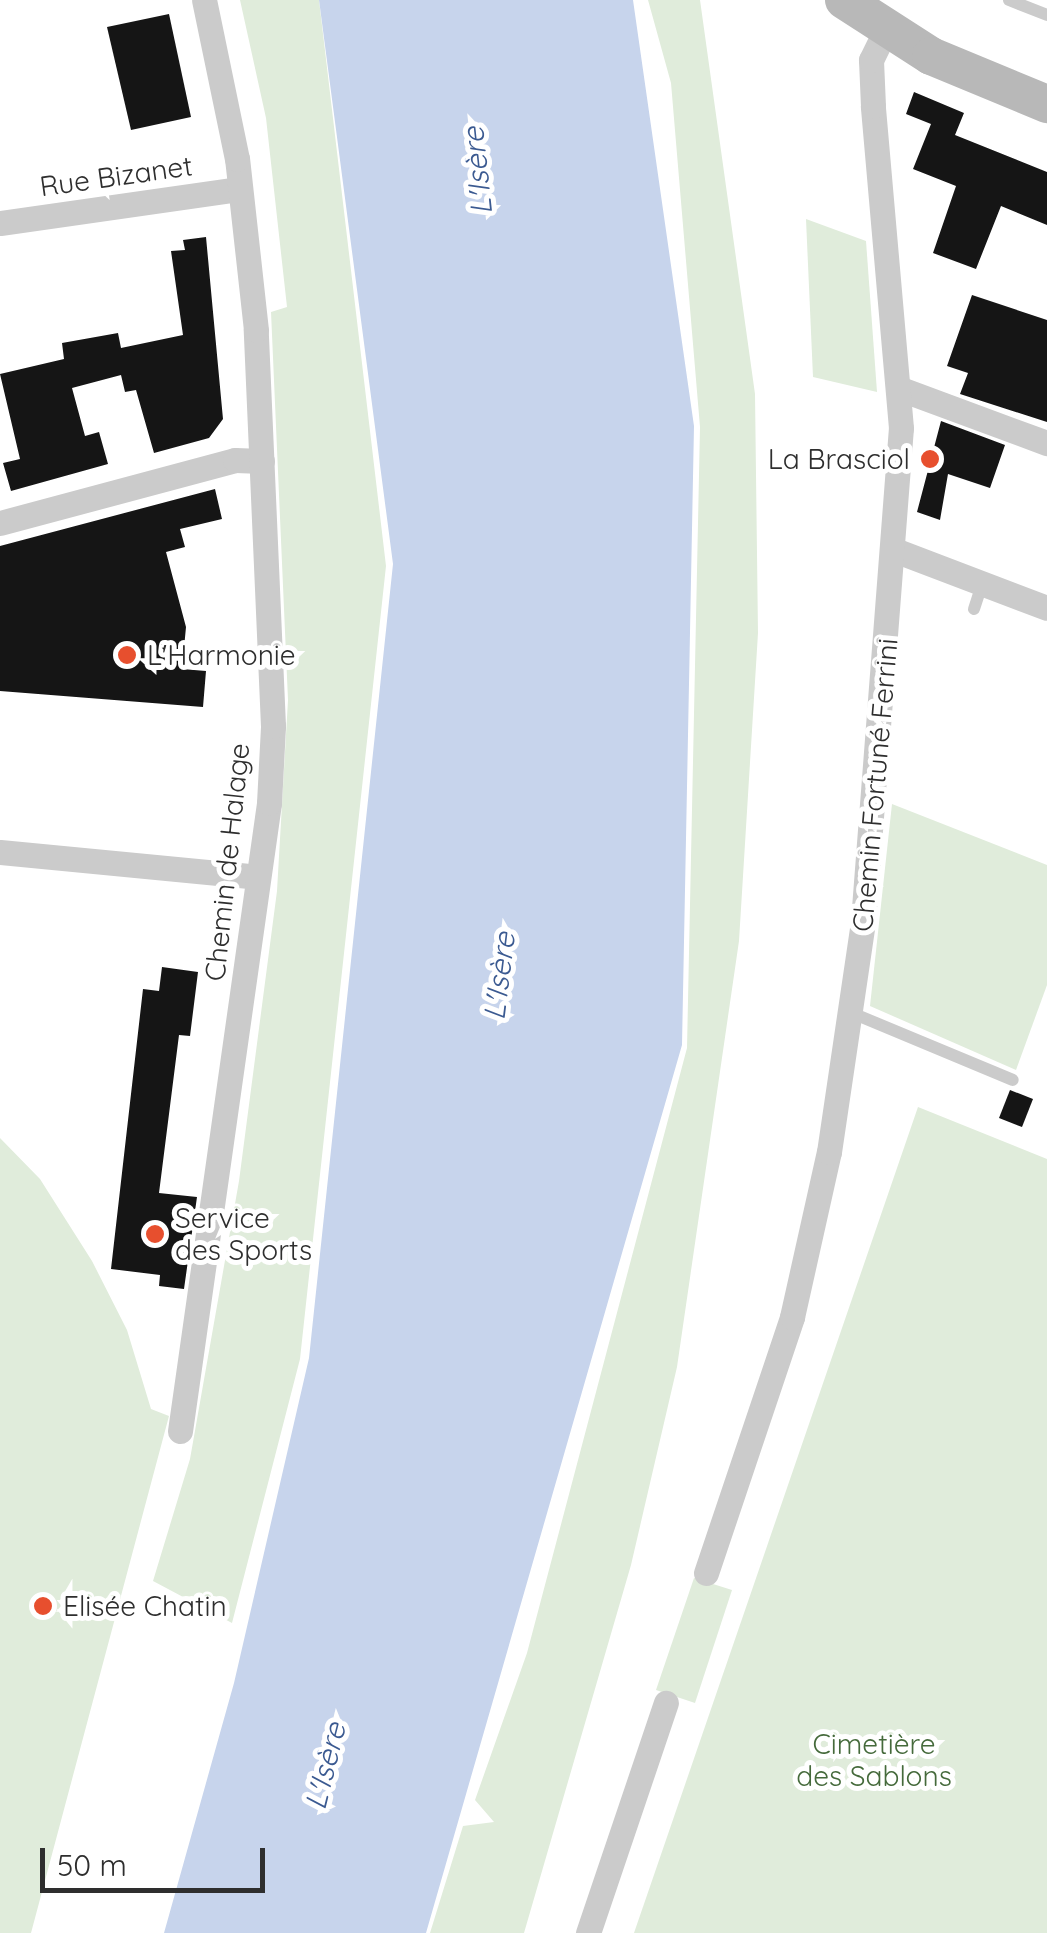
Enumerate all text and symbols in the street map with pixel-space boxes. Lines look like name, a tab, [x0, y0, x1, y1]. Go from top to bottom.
water label: L'Isère	[454, 125, 500, 217]
street label: Rue Bizanet	[37, 149, 195, 203]
place label: La Brasciol	[768, 442, 910, 476]
marker: La Brasciol	[919, 448, 941, 470]
street label: Chemin Fortuné Ferrini	[845, 637, 905, 933]
place label: L'Harmonie	[147, 638, 296, 672]
marker: L'Harmonie	[116, 644, 138, 666]
street label: Chemin de Halage	[198, 741, 256, 983]
water label: L'Isère	[476, 930, 522, 1022]
place label: Service des Sports	[175, 1201, 312, 1267]
marker: Service des Sports	[144, 1223, 166, 1245]
place label: Elisée Chatin	[63, 1589, 227, 1623]
marker: Elisée Chatin	[32, 1595, 54, 1617]
water label: L'Isère	[297, 1719, 353, 1813]
park label: Cimetière des Sablons	[796, 1727, 952, 1793]
scale bar	[45, 1828, 270, 1890]
text: 50 m	[57, 1846, 127, 1884]

